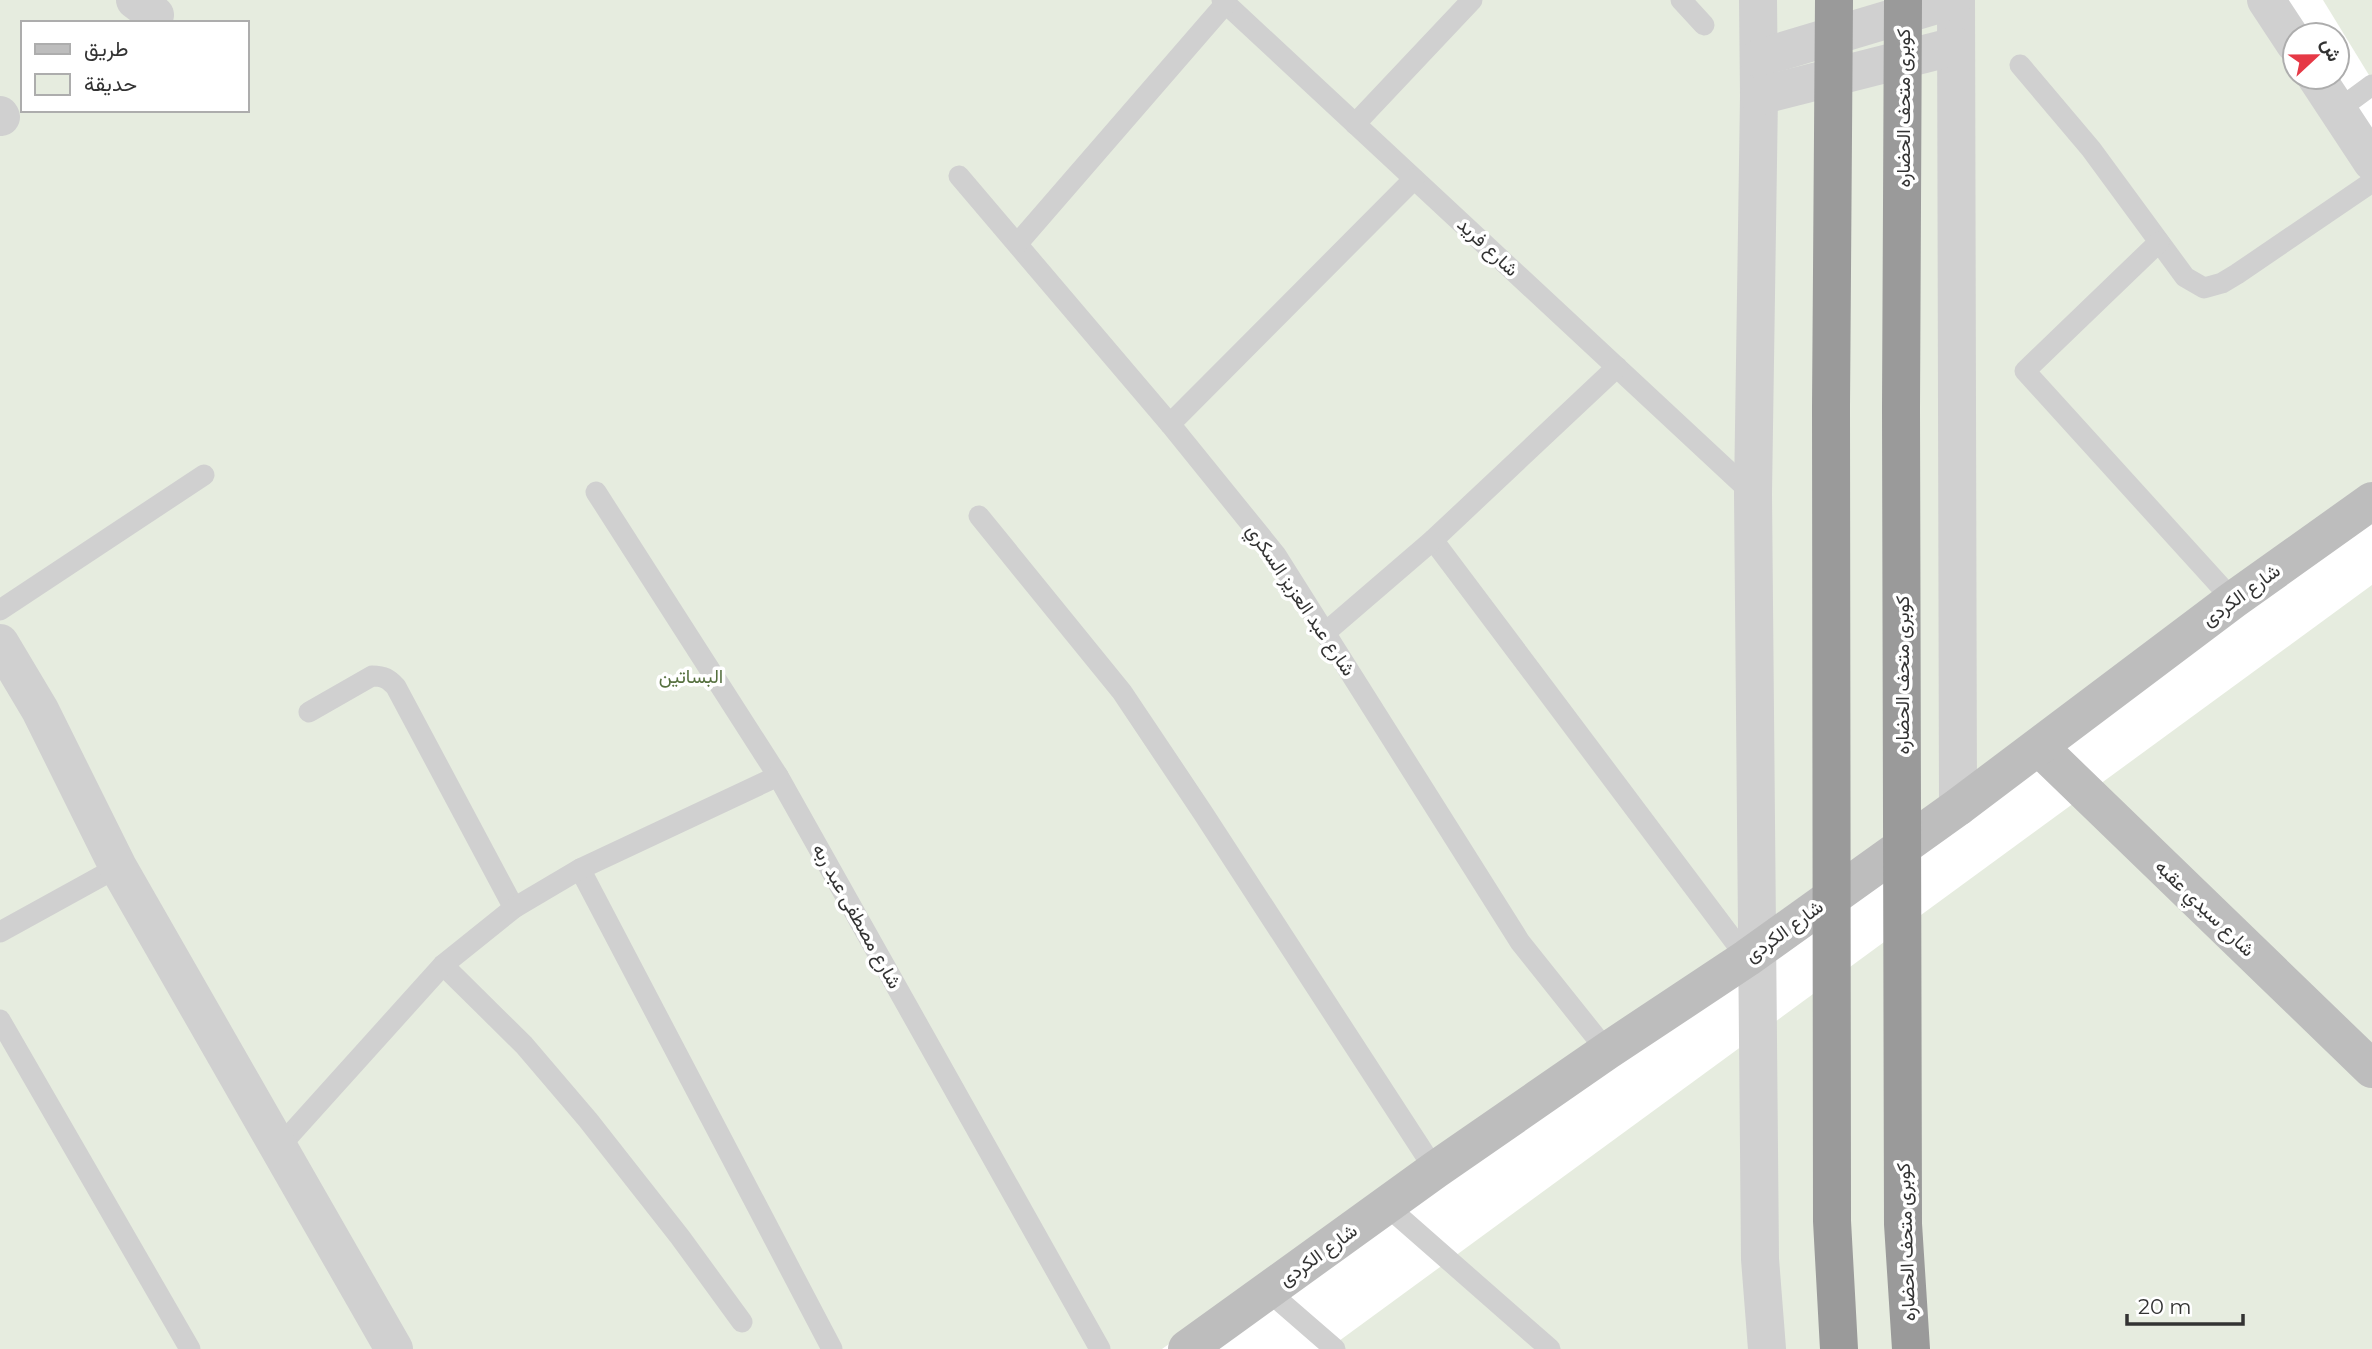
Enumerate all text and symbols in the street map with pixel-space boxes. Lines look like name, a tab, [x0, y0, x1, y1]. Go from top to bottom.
legend	[21, 21, 248, 112]
north arrow	[2281, 21, 2351, 91]
street label: كوبرى متحف الحضاره	[1892, 29, 1915, 187]
text: ش	[2316, 35, 2346, 65]
text: طريق	[84, 36, 129, 62]
text: حديقة	[84, 71, 137, 96]
street label: شارع فريد	[1452, 213, 1523, 282]
street label: شارع عبد العزيز السكري	[1238, 520, 1360, 683]
street label: شارع الكردى	[2197, 559, 2285, 632]
street label: كوبرى متحف الحضاره	[1891, 596, 1914, 754]
park label: البساتين	[659, 665, 723, 688]
street label: شارع مصطفى عبد ربه	[807, 839, 906, 993]
street label: شارع سيدي عقبه	[2148, 855, 2260, 964]
street label: شارع الكردى	[1740, 895, 1828, 968]
street label: كوبرى متحف الحضاره	[1892, 1162, 1920, 1322]
street label: شارع الكردى	[1274, 1219, 1362, 1292]
scale bar	[2127, 1282, 2242, 1326]
text: 20 m	[2138, 1294, 2192, 1319]

